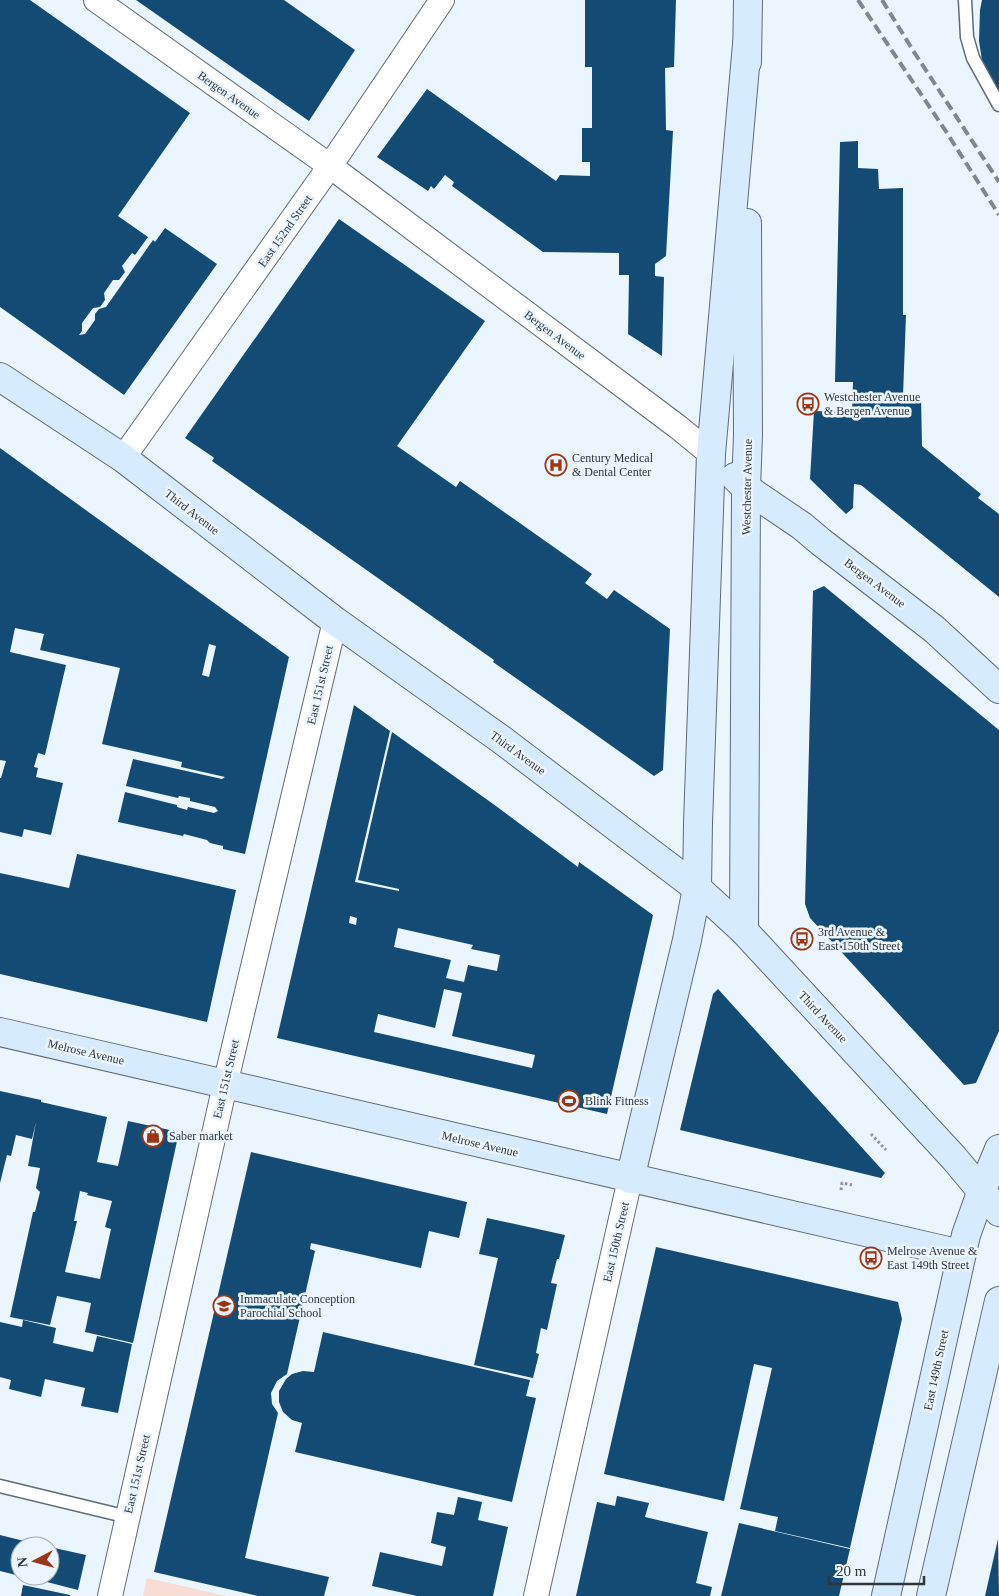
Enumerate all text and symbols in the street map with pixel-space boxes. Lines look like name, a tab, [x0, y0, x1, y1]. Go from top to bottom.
street label: Bergen Avenue	[195, 68, 263, 122]
street label: East 152nd Street	[255, 192, 315, 270]
street label: Bergen Avenue	[522, 307, 588, 363]
place label: Westchester Avenue & Bergen Avenue	[824, 390, 920, 418]
bus stop icon: Westchester Avenue & Bergen Avenue	[796, 392, 820, 416]
street label: Westchester Avenue	[739, 439, 755, 535]
place label: Century Medical & Dental Center	[572, 451, 654, 479]
hospital icon: Century Medical & Dental Center	[544, 453, 568, 477]
street label: Third Avenue	[162, 486, 222, 538]
street label: Bergen Avenue	[842, 555, 908, 611]
street label: East 151st Street	[304, 643, 336, 726]
street label: Third Avenue	[487, 728, 549, 778]
place label: 3rd Avenue & East 150th Street	[818, 925, 901, 953]
bus stop icon: 3rd Avenue & East 150th Street	[790, 927, 814, 951]
street label: Third Avenue	[796, 988, 850, 1046]
street label: Melrose Avenue	[46, 1036, 126, 1068]
street label: East 151st Street	[210, 1037, 242, 1120]
sports icon: Blink Fitness	[557, 1089, 581, 1113]
place label: Blink Fitness	[585, 1094, 649, 1108]
shop icon: Saber market	[141, 1124, 165, 1148]
street label: Melrose Avenue	[440, 1128, 520, 1160]
place label: Saber market	[169, 1129, 233, 1143]
street label: East 150th Street	[600, 1200, 632, 1284]
place label: Melrose Avenue & East 149th Street	[887, 1244, 978, 1272]
bus stop icon: Melrose Avenue & East 149th Street	[859, 1246, 883, 1270]
place label: Immaculate Conception Parochial School	[240, 1292, 355, 1320]
school or university icon: Immaculate Conception Parochial School	[212, 1294, 236, 1318]
street label: East 149th Street	[921, 1328, 952, 1412]
street label: East 151st Street	[121, 1432, 153, 1515]
north arrow	[10, 1536, 60, 1586]
scale bar	[829, 1554, 924, 1586]
text: N	[15, 1556, 31, 1568]
text: 20 m	[836, 1563, 867, 1579]

